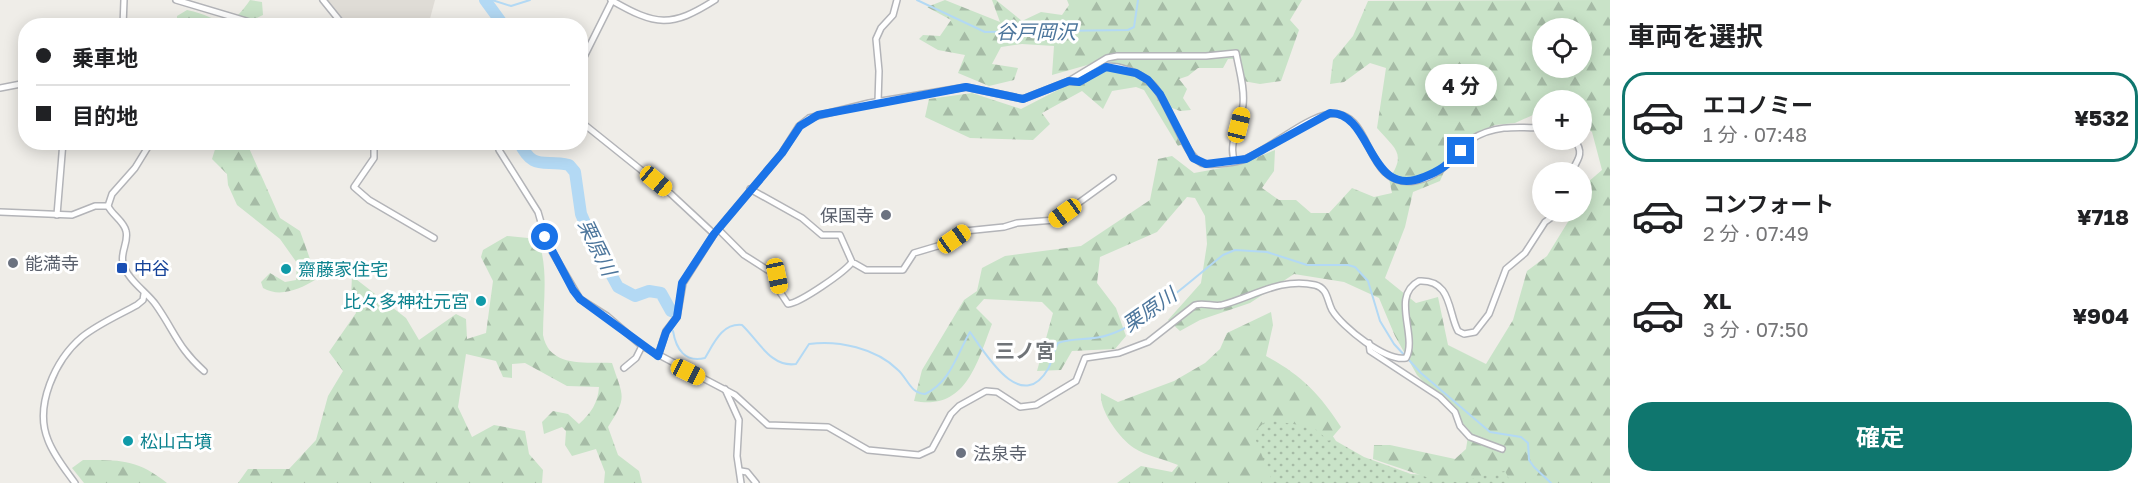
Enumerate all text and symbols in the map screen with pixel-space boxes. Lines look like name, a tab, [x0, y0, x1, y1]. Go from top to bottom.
map controls	[1532, 18, 1592, 222]
button: locate	[1532, 18, 1592, 78]
water label: 谷戸岡沢	[996, 19, 1079, 43]
text: 車両を選択	[1628, 20, 1763, 52]
text: 乗車地	[72, 44, 138, 71]
callout: 4 分	[1425, 64, 1497, 106]
text: 4 分	[1442, 73, 1480, 97]
button: +	[1532, 90, 1592, 150]
icon: car	[1631, 90, 1685, 144]
text: エコノミー	[1703, 91, 1813, 118]
text: 目的地	[72, 102, 138, 129]
text: ¥532	[2074, 104, 2129, 131]
car	[1226, 105, 1252, 145]
text: 1 分 · 07:48	[1703, 122, 1807, 146]
route end	[1447, 137, 1474, 164]
button: −	[1532, 162, 1592, 222]
car	[636, 163, 676, 199]
icon: car	[1631, 189, 1685, 243]
text: コンフォート	[1703, 190, 1834, 217]
car	[1045, 195, 1085, 231]
text: ¥718	[2077, 203, 2129, 230]
place label: 保国寺	[820, 204, 874, 226]
marker: 保国寺	[879, 208, 893, 222]
water label: 栗原川	[574, 215, 623, 281]
car	[934, 221, 974, 257]
text: 2 分 · 07:49	[1703, 221, 1809, 245]
route start	[531, 223, 558, 250]
place label: 能満寺	[25, 252, 79, 274]
marker: 能満寺	[6, 256, 20, 270]
place label: 中谷	[134, 257, 170, 279]
car	[764, 257, 790, 295]
place label: 齋藤家住宅	[298, 258, 388, 280]
marker: 中谷	[115, 261, 129, 275]
marker: 齋藤家住宅	[279, 262, 293, 276]
water label: 栗原川	[1118, 281, 1182, 336]
text: XL	[1703, 287, 1731, 314]
icon: car	[1631, 288, 1685, 342]
place label: 比々多神社元宮	[343, 290, 469, 312]
marker: 比々多神社元宮	[474, 294, 488, 308]
text: ¥904	[2072, 302, 2129, 329]
text: 3 分 · 07:50	[1703, 317, 1809, 341]
district label: 三ノ宮	[995, 338, 1055, 362]
car	[668, 356, 708, 388]
button: 確定	[1628, 402, 2132, 471]
place label: 松山古墳	[140, 430, 212, 452]
marker: 松山古墳	[121, 434, 135, 448]
place label: 法泉寺	[973, 442, 1027, 464]
marker: 法泉寺	[954, 446, 968, 460]

